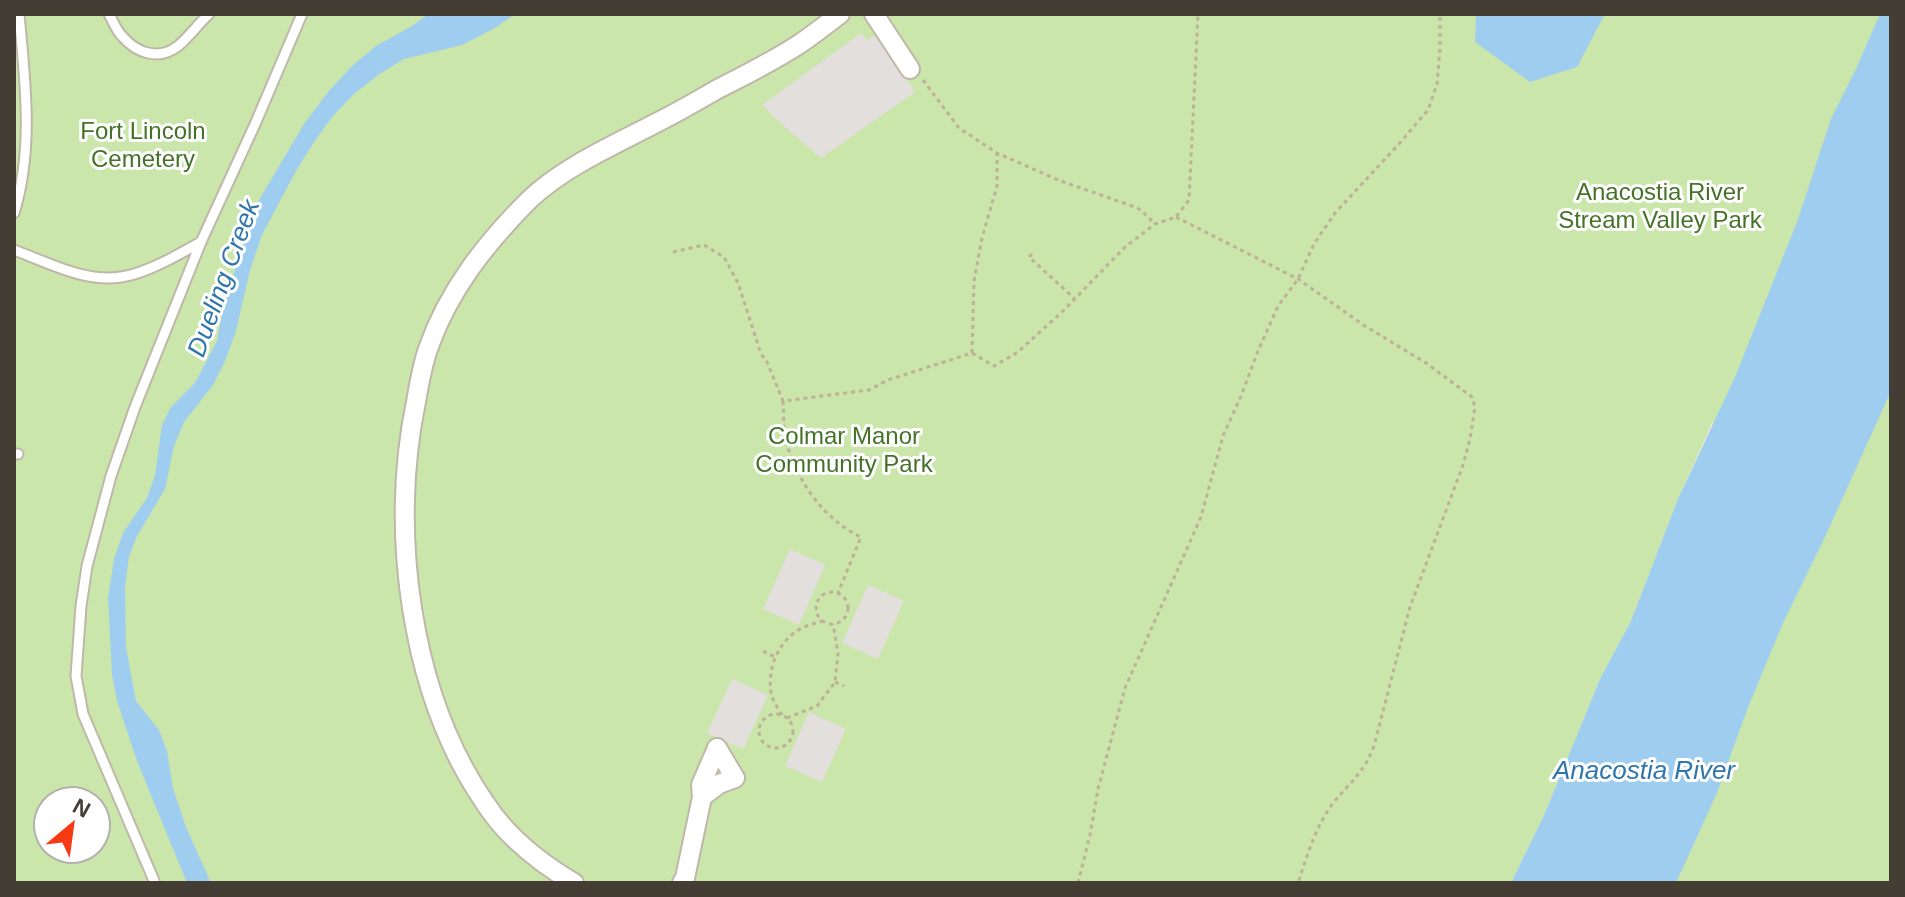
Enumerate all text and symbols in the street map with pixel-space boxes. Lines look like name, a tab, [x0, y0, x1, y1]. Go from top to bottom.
park label: Fort Lincoln Cemetery	[80, 117, 206, 172]
park label: Anacostia River Stream Valley Park	[1558, 178, 1763, 233]
water label: Dueling Creek	[181, 194, 266, 361]
park label: Colmar Manor Community Park	[755, 422, 934, 477]
water label: Anacostia River	[1551, 755, 1736, 785]
north arrow	[32, 785, 112, 865]
text: N	[68, 793, 94, 823]

